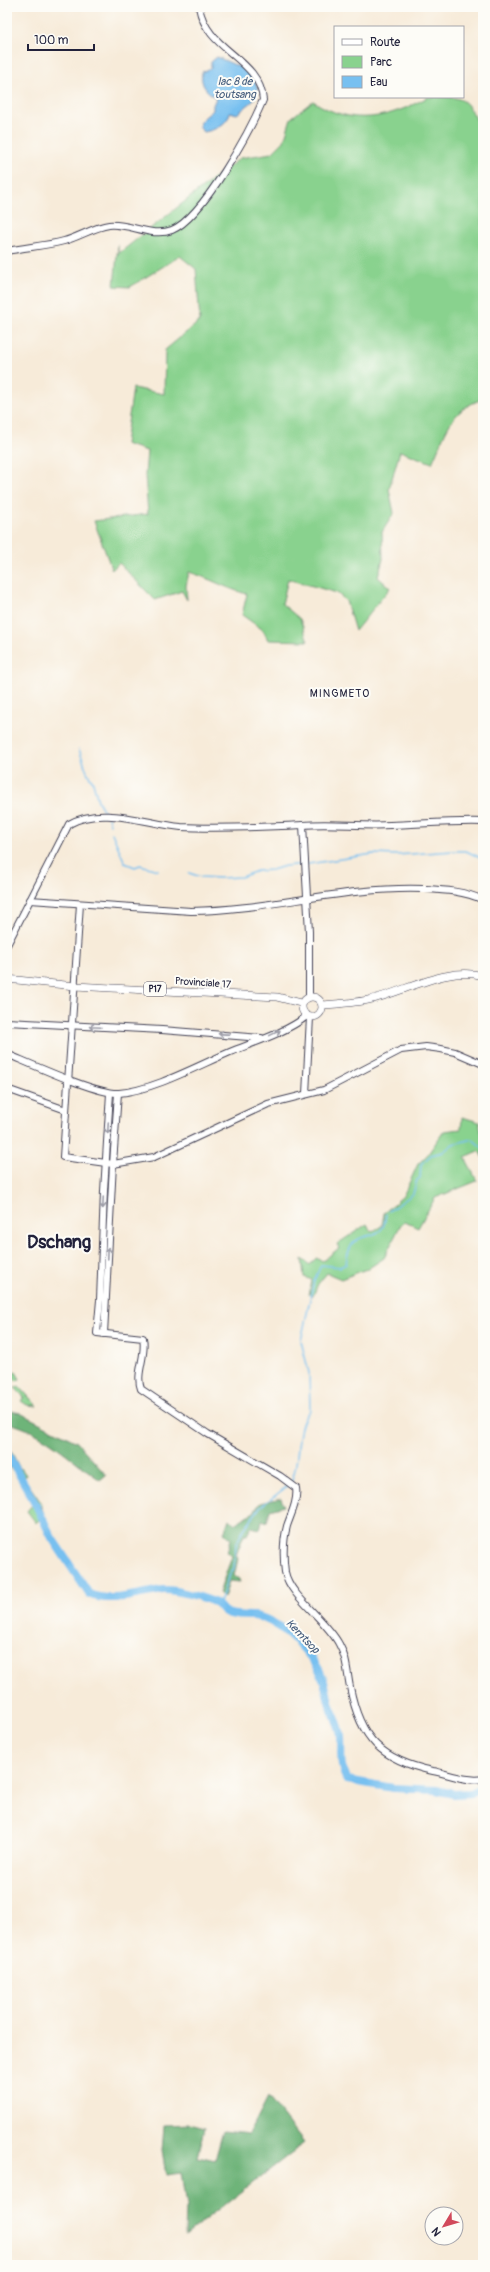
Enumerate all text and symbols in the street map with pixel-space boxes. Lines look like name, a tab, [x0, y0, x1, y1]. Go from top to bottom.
scale bar	[28, 26, 94, 52]
legend	[334, 26, 464, 98]
text: 100 m	[34, 33, 69, 48]
text: Route	[370, 35, 400, 50]
text: Parc	[370, 55, 392, 70]
water label: lac 8 de toutsang	[214, 75, 257, 101]
text: Eau	[370, 75, 388, 90]
district label: MINGMETO	[310, 687, 370, 700]
street label: Provinciale 17	[175, 975, 232, 991]
road number: P17	[144, 982, 166, 996]
one-way arrow	[89, 1023, 102, 1030]
one-way arrow	[269, 1028, 281, 1036]
one-way arrow	[218, 1031, 231, 1038]
one-way arrow	[104, 1121, 112, 1134]
one-way arrow	[100, 1196, 107, 1209]
district label: Dschang	[27, 1231, 91, 1254]
one-way arrow	[104, 1247, 111, 1260]
water label: Kemtsop	[283, 1617, 323, 1657]
north arrow	[424, 2206, 464, 2246]
text: N	[429, 2224, 444, 2239]

